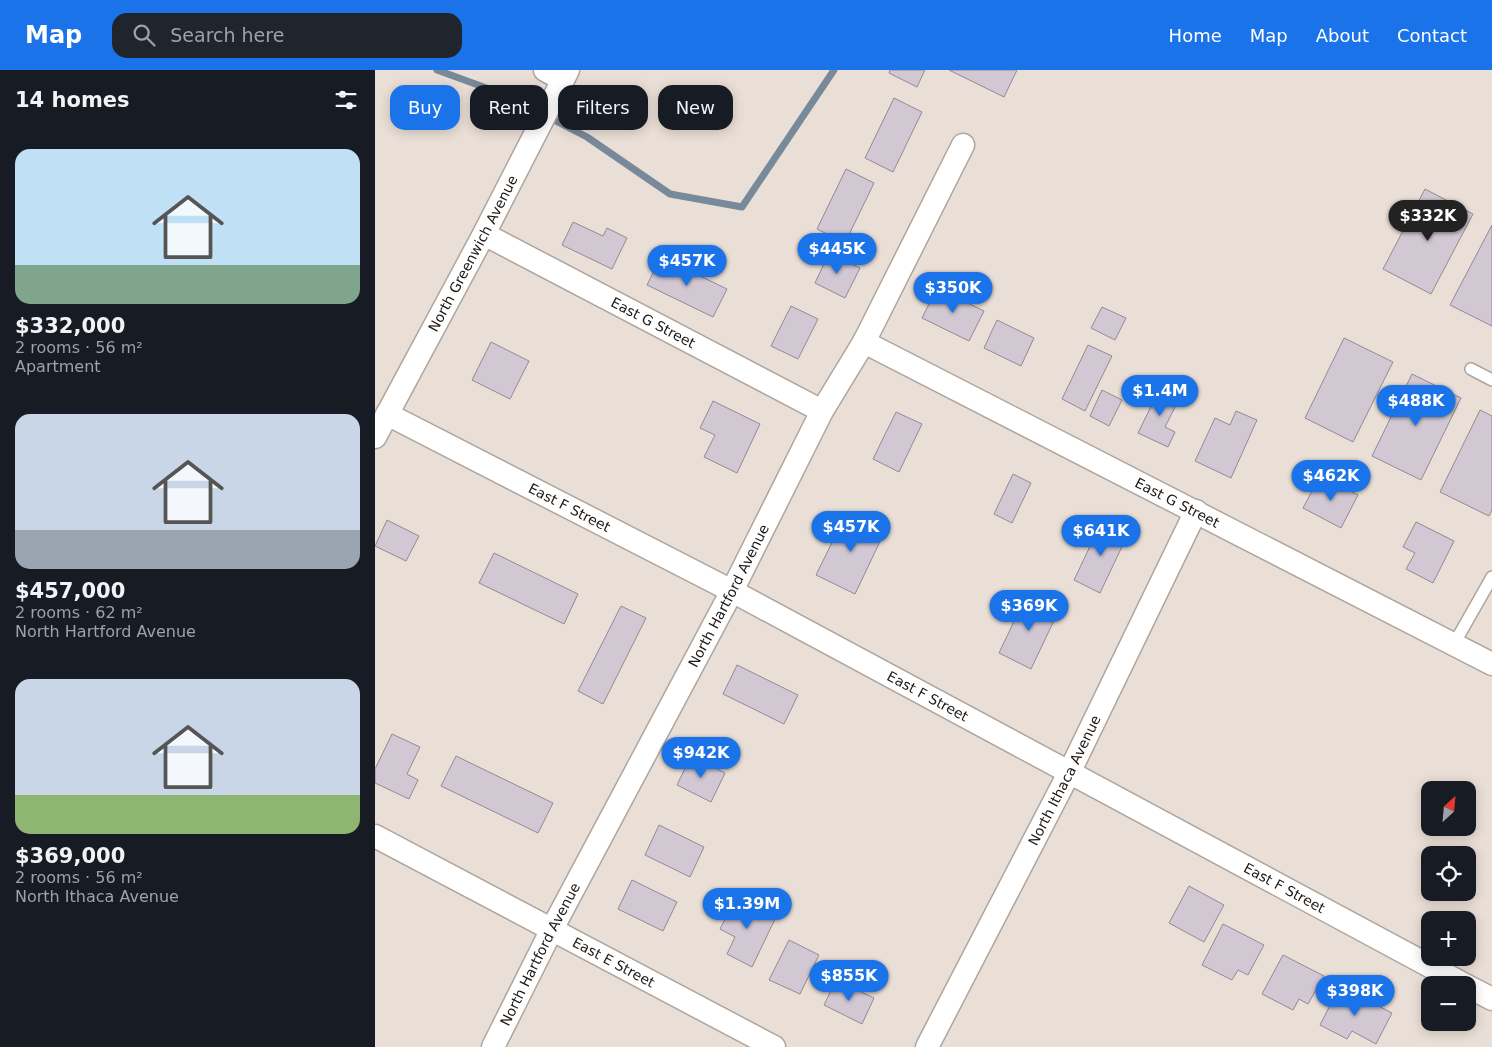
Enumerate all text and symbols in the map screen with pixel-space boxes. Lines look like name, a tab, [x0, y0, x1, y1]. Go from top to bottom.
search box	[112, 13, 462, 58]
text: Map	[25, 21, 82, 49]
icon: search	[130, 21, 158, 49]
text: Search here	[170, 24, 284, 46]
text: Home	[1169, 25, 1222, 46]
text: Map	[1250, 25, 1288, 46]
text: About	[1316, 25, 1369, 46]
text: Contact	[1397, 25, 1467, 46]
chip: Buy	[390, 85, 460, 130]
chip: Rent	[470, 85, 548, 130]
chip: Filters	[558, 85, 648, 130]
chip: New	[658, 85, 733, 130]
icon: filters	[332, 86, 360, 114]
text: 14 homes	[15, 88, 130, 112]
street label: North Greenwich Avenue	[425, 173, 521, 334]
icon: home	[143, 182, 233, 272]
pin: $332K	[1393, 200, 1463, 242]
text: $332K	[1400, 206, 1456, 225]
pin: $445K	[802, 232, 872, 275]
text: $445K	[809, 239, 865, 258]
pin: $457K	[652, 244, 722, 287]
text: $457K	[659, 251, 715, 270]
pin: $350K	[918, 272, 988, 314]
text: $350K	[925, 278, 981, 297]
street label: East G Street	[608, 294, 698, 351]
text: $332,000	[15, 314, 125, 338]
text: 2 rooms · 56 m²	[15, 338, 143, 357]
text: Apartment	[15, 357, 101, 376]
pin: $1.4M	[1125, 374, 1195, 417]
text: $1.4M	[1132, 381, 1188, 400]
pin: $488K	[1381, 384, 1451, 427]
text: $488K	[1388, 391, 1444, 410]
icon: home	[143, 447, 233, 537]
pin: $462K	[1296, 460, 1366, 502]
text: $462K	[1303, 466, 1359, 485]
street label: East G Street	[1132, 474, 1223, 531]
street label: East F Street	[526, 480, 613, 535]
pin: $457K	[816, 510, 886, 553]
pin: $641K	[1066, 514, 1136, 557]
text: $457K	[823, 517, 879, 536]
text: $641K	[1073, 521, 1129, 540]
street label: North Hartford Avenue	[685, 522, 772, 670]
text: $457,000	[15, 579, 125, 603]
pin: $369K	[994, 590, 1064, 632]
text: $369K	[1001, 596, 1057, 615]
text: 2 rooms · 62 m²	[15, 603, 143, 622]
text: North Hartford Avenue	[15, 622, 196, 641]
street label: East F Street	[884, 668, 972, 725]
icon: home	[143, 712, 233, 802]
street label: North Ithaca Avenue	[1025, 713, 1104, 848]
pin: $942K	[666, 736, 736, 779]
text: $942K	[673, 743, 729, 762]
north arrow	[1421, 781, 1476, 836]
map controls	[1421, 781, 1476, 1031]
text: $369,000	[15, 844, 125, 868]
button: locate	[1421, 846, 1476, 901]
street label: East F Street	[1241, 860, 1328, 917]
text: 2 rooms · 56 m²	[15, 868, 143, 887]
street label: North Hartford Avenue	[497, 880, 583, 1028]
text: North Ithaca Avenue	[15, 887, 179, 906]
pin: $1.39M	[706, 888, 788, 930]
text: $1.39M	[714, 894, 780, 913]
button: +	[1421, 911, 1476, 966]
street label: East E Street	[570, 934, 658, 991]
pin: $855K	[814, 960, 884, 1002]
text: $855K	[821, 966, 877, 985]
pin: $398K	[1320, 974, 1390, 1017]
button: −	[1421, 976, 1476, 1031]
text: $398K	[1327, 981, 1383, 1000]

